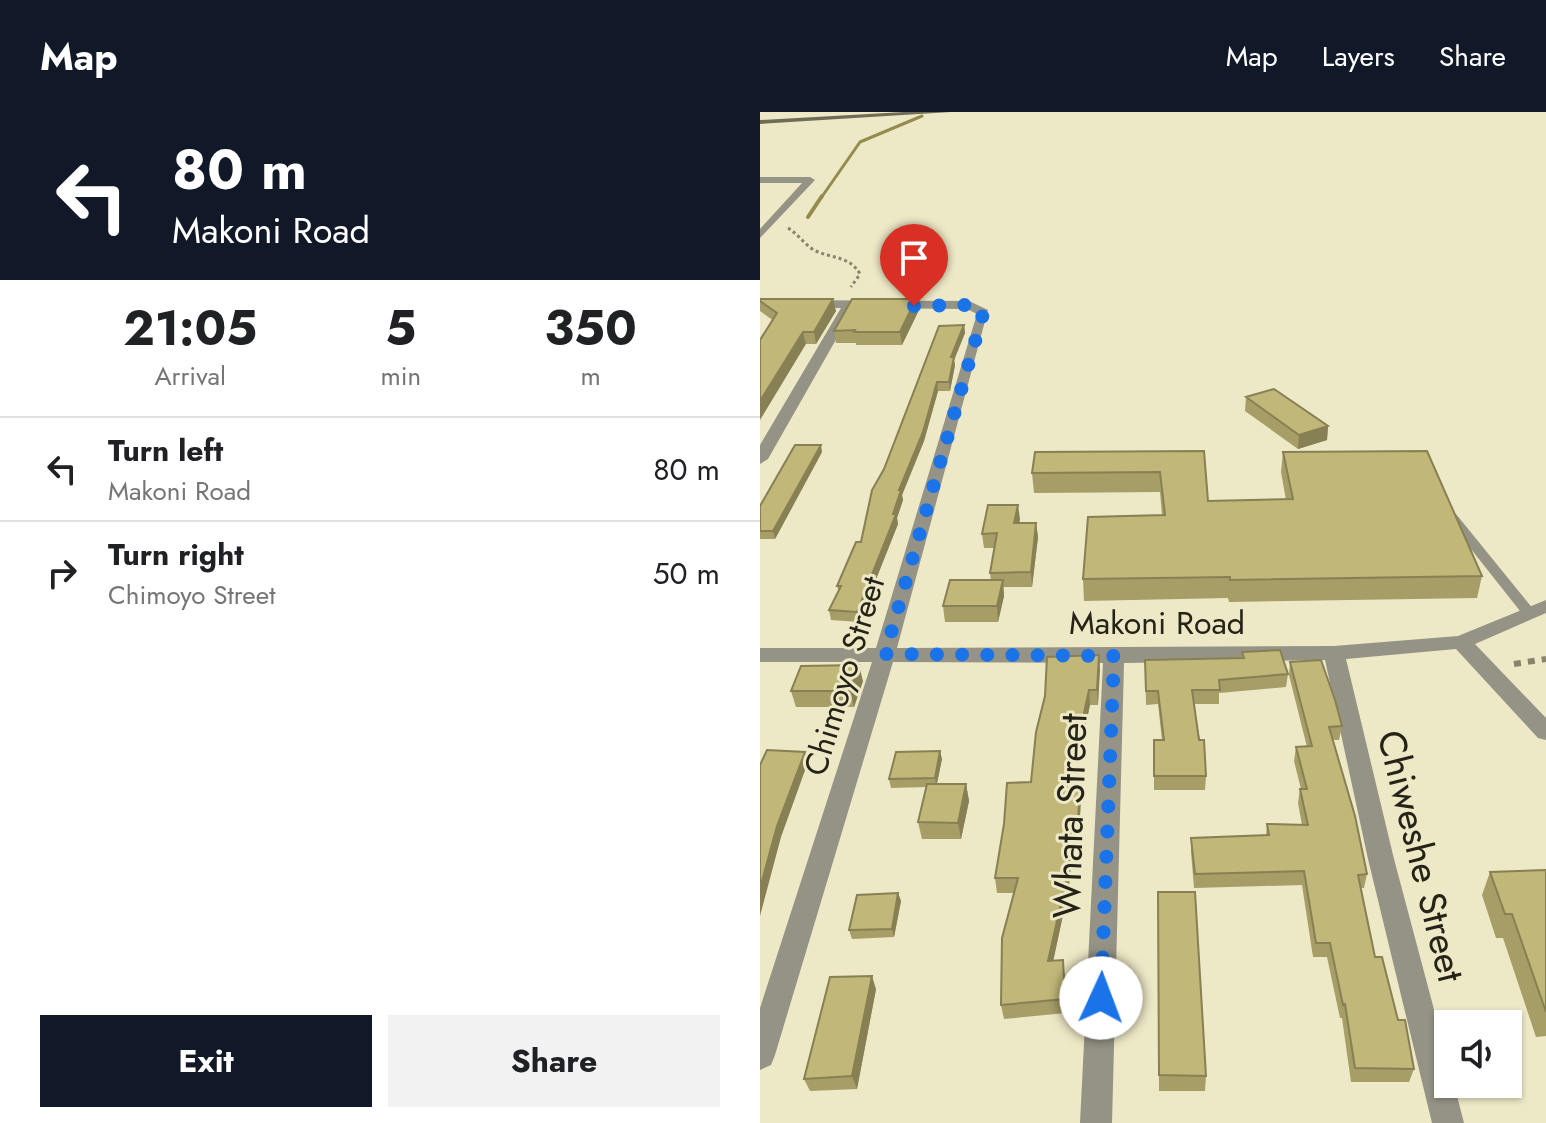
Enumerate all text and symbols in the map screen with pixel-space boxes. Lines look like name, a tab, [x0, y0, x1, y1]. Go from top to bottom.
text: Map	[40, 29, 118, 84]
text: Map	[1226, 36, 1278, 77]
text: Layers	[1322, 36, 1395, 77]
text: Share	[1439, 36, 1506, 77]
text: 80 m	[172, 129, 307, 210]
icon: left	[40, 144, 144, 248]
text: Makoni Road	[172, 204, 370, 256]
pin	[880, 224, 948, 306]
icon: arrive	[892, 236, 936, 280]
text: 21:05	[123, 294, 257, 363]
text: 5	[385, 294, 416, 363]
text: 350	[544, 294, 637, 363]
text: Arrival	[154, 357, 226, 395]
text: min	[380, 357, 421, 395]
text: m	[580, 357, 601, 395]
text: Turn left	[108, 429, 223, 472]
icon: left	[40, 447, 84, 491]
text: 80 m	[653, 448, 720, 491]
text: Makoni Road	[108, 472, 251, 510]
text: Turn right	[108, 533, 244, 576]
icon: right	[40, 551, 84, 595]
text: 50 m	[653, 552, 720, 595]
street label: Chimoyo Street	[792, 570, 896, 781]
text: Chimoyo Street	[108, 576, 275, 614]
street label: Makoni Road	[1069, 600, 1245, 646]
street label: Whata Street	[1038, 712, 1101, 920]
street label: Chiweshe Street	[1364, 724, 1479, 988]
position arrow	[1059, 956, 1143, 1040]
map controls	[1434, 1010, 1522, 1098]
button: sound	[1434, 1010, 1522, 1098]
button: Exit	[40, 1015, 372, 1107]
button: Share	[388, 1015, 720, 1107]

